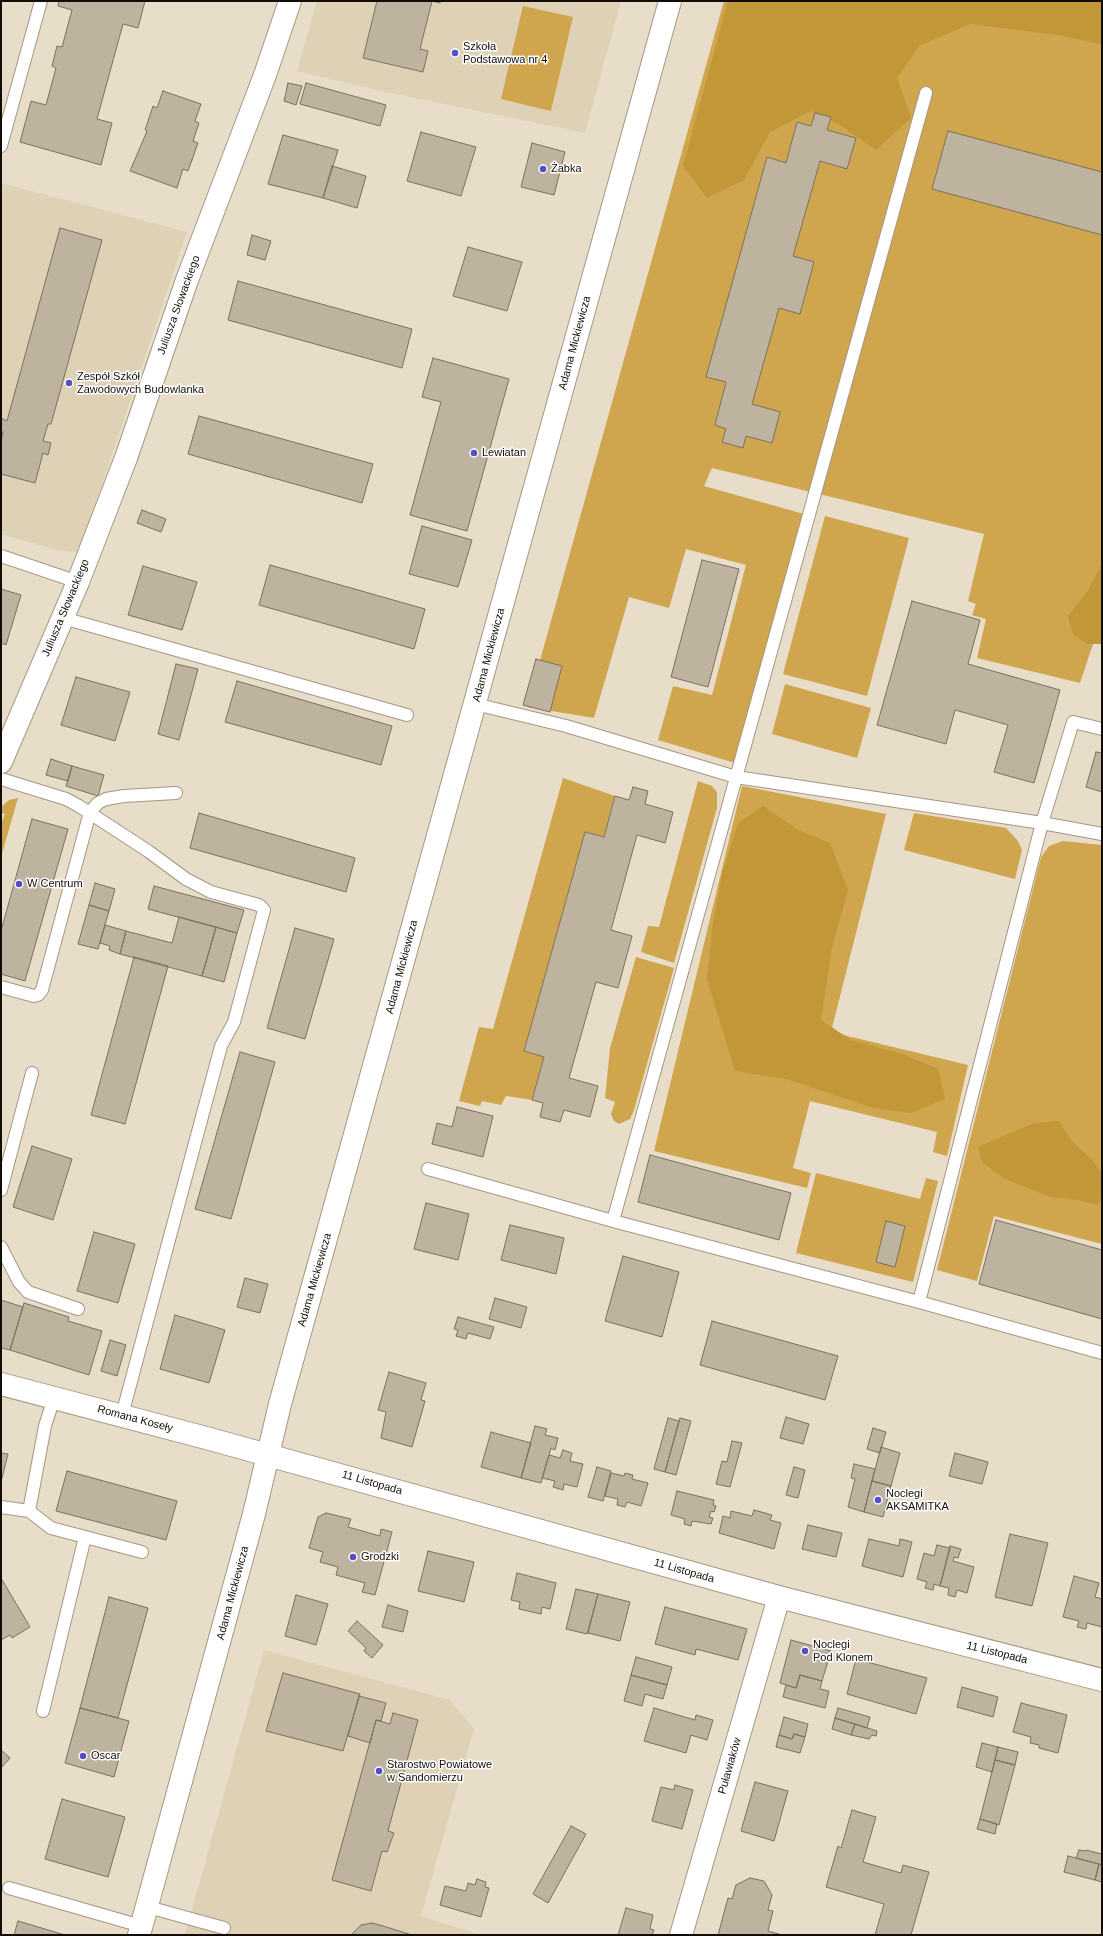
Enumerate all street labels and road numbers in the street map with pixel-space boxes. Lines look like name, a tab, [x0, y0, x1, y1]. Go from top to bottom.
street label: Juliusza Słowackiego	[155, 254, 203, 356]
street label: Adama Mickiewicza	[556, 295, 594, 391]
street label: Juliusza Słowackiego	[39, 557, 93, 659]
street label: Adama Mickiewicza	[470, 607, 508, 703]
street label: Adama Mickiewicza	[383, 919, 421, 1015]
street label: Adama Mickiewicza	[295, 1232, 335, 1328]
street label: Romana Koseły	[96, 1403, 174, 1435]
street label: 11 Listopada	[340, 1468, 404, 1498]
street label: Adama Mickiewicza	[214, 1545, 252, 1641]
street label: 11 Listopada	[652, 1556, 716, 1586]
street label: 11 Listopada	[965, 1639, 1029, 1667]
street label: Puławiaków	[716, 1736, 744, 1796]

